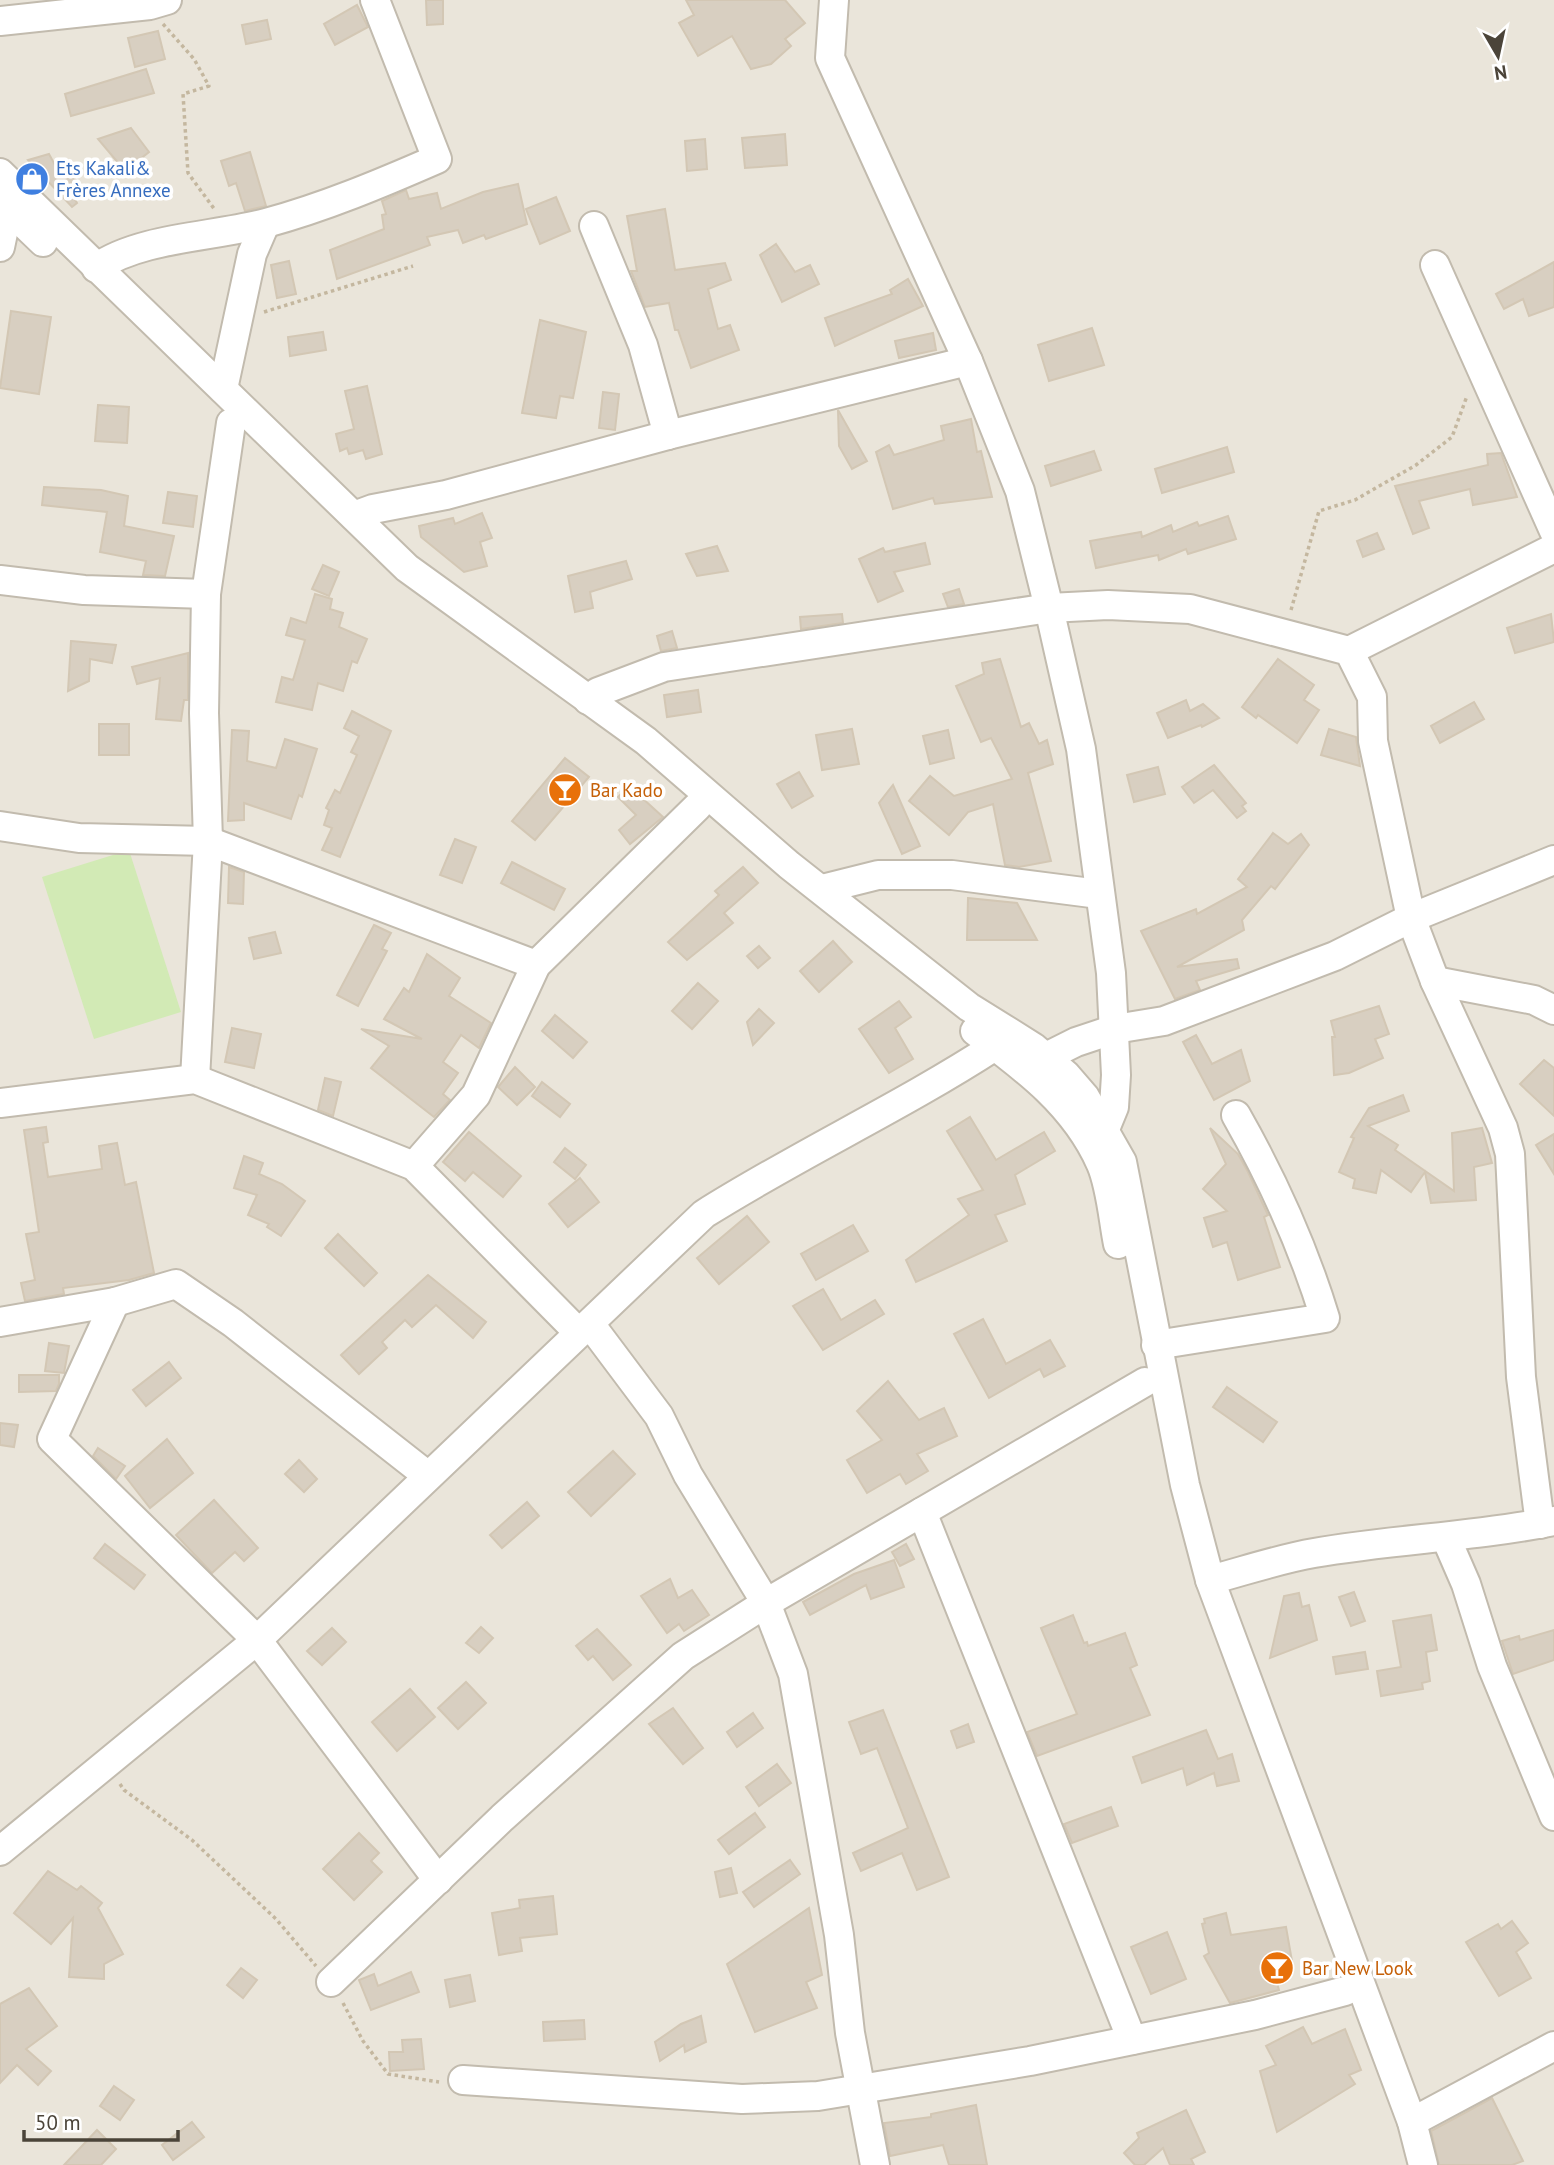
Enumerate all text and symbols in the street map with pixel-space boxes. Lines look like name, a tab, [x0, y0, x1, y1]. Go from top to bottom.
north arrow	[1463, 21, 1533, 91]
text: N	[1493, 60, 1509, 86]
place label: Ets Kakali& Frères Annexe	[56, 156, 171, 202]
shop icon: Ets Kakali& Frères Annexe	[13, 160, 51, 198]
bar icon: Bar Kado	[546, 771, 584, 809]
place label: Bar Kado	[590, 778, 663, 802]
bar icon: Bar New Look	[1258, 1949, 1296, 1987]
place label: Bar New Look	[1302, 1956, 1413, 1980]
scale bar	[24, 2098, 178, 2142]
text: 50 m	[35, 2109, 81, 2136]

